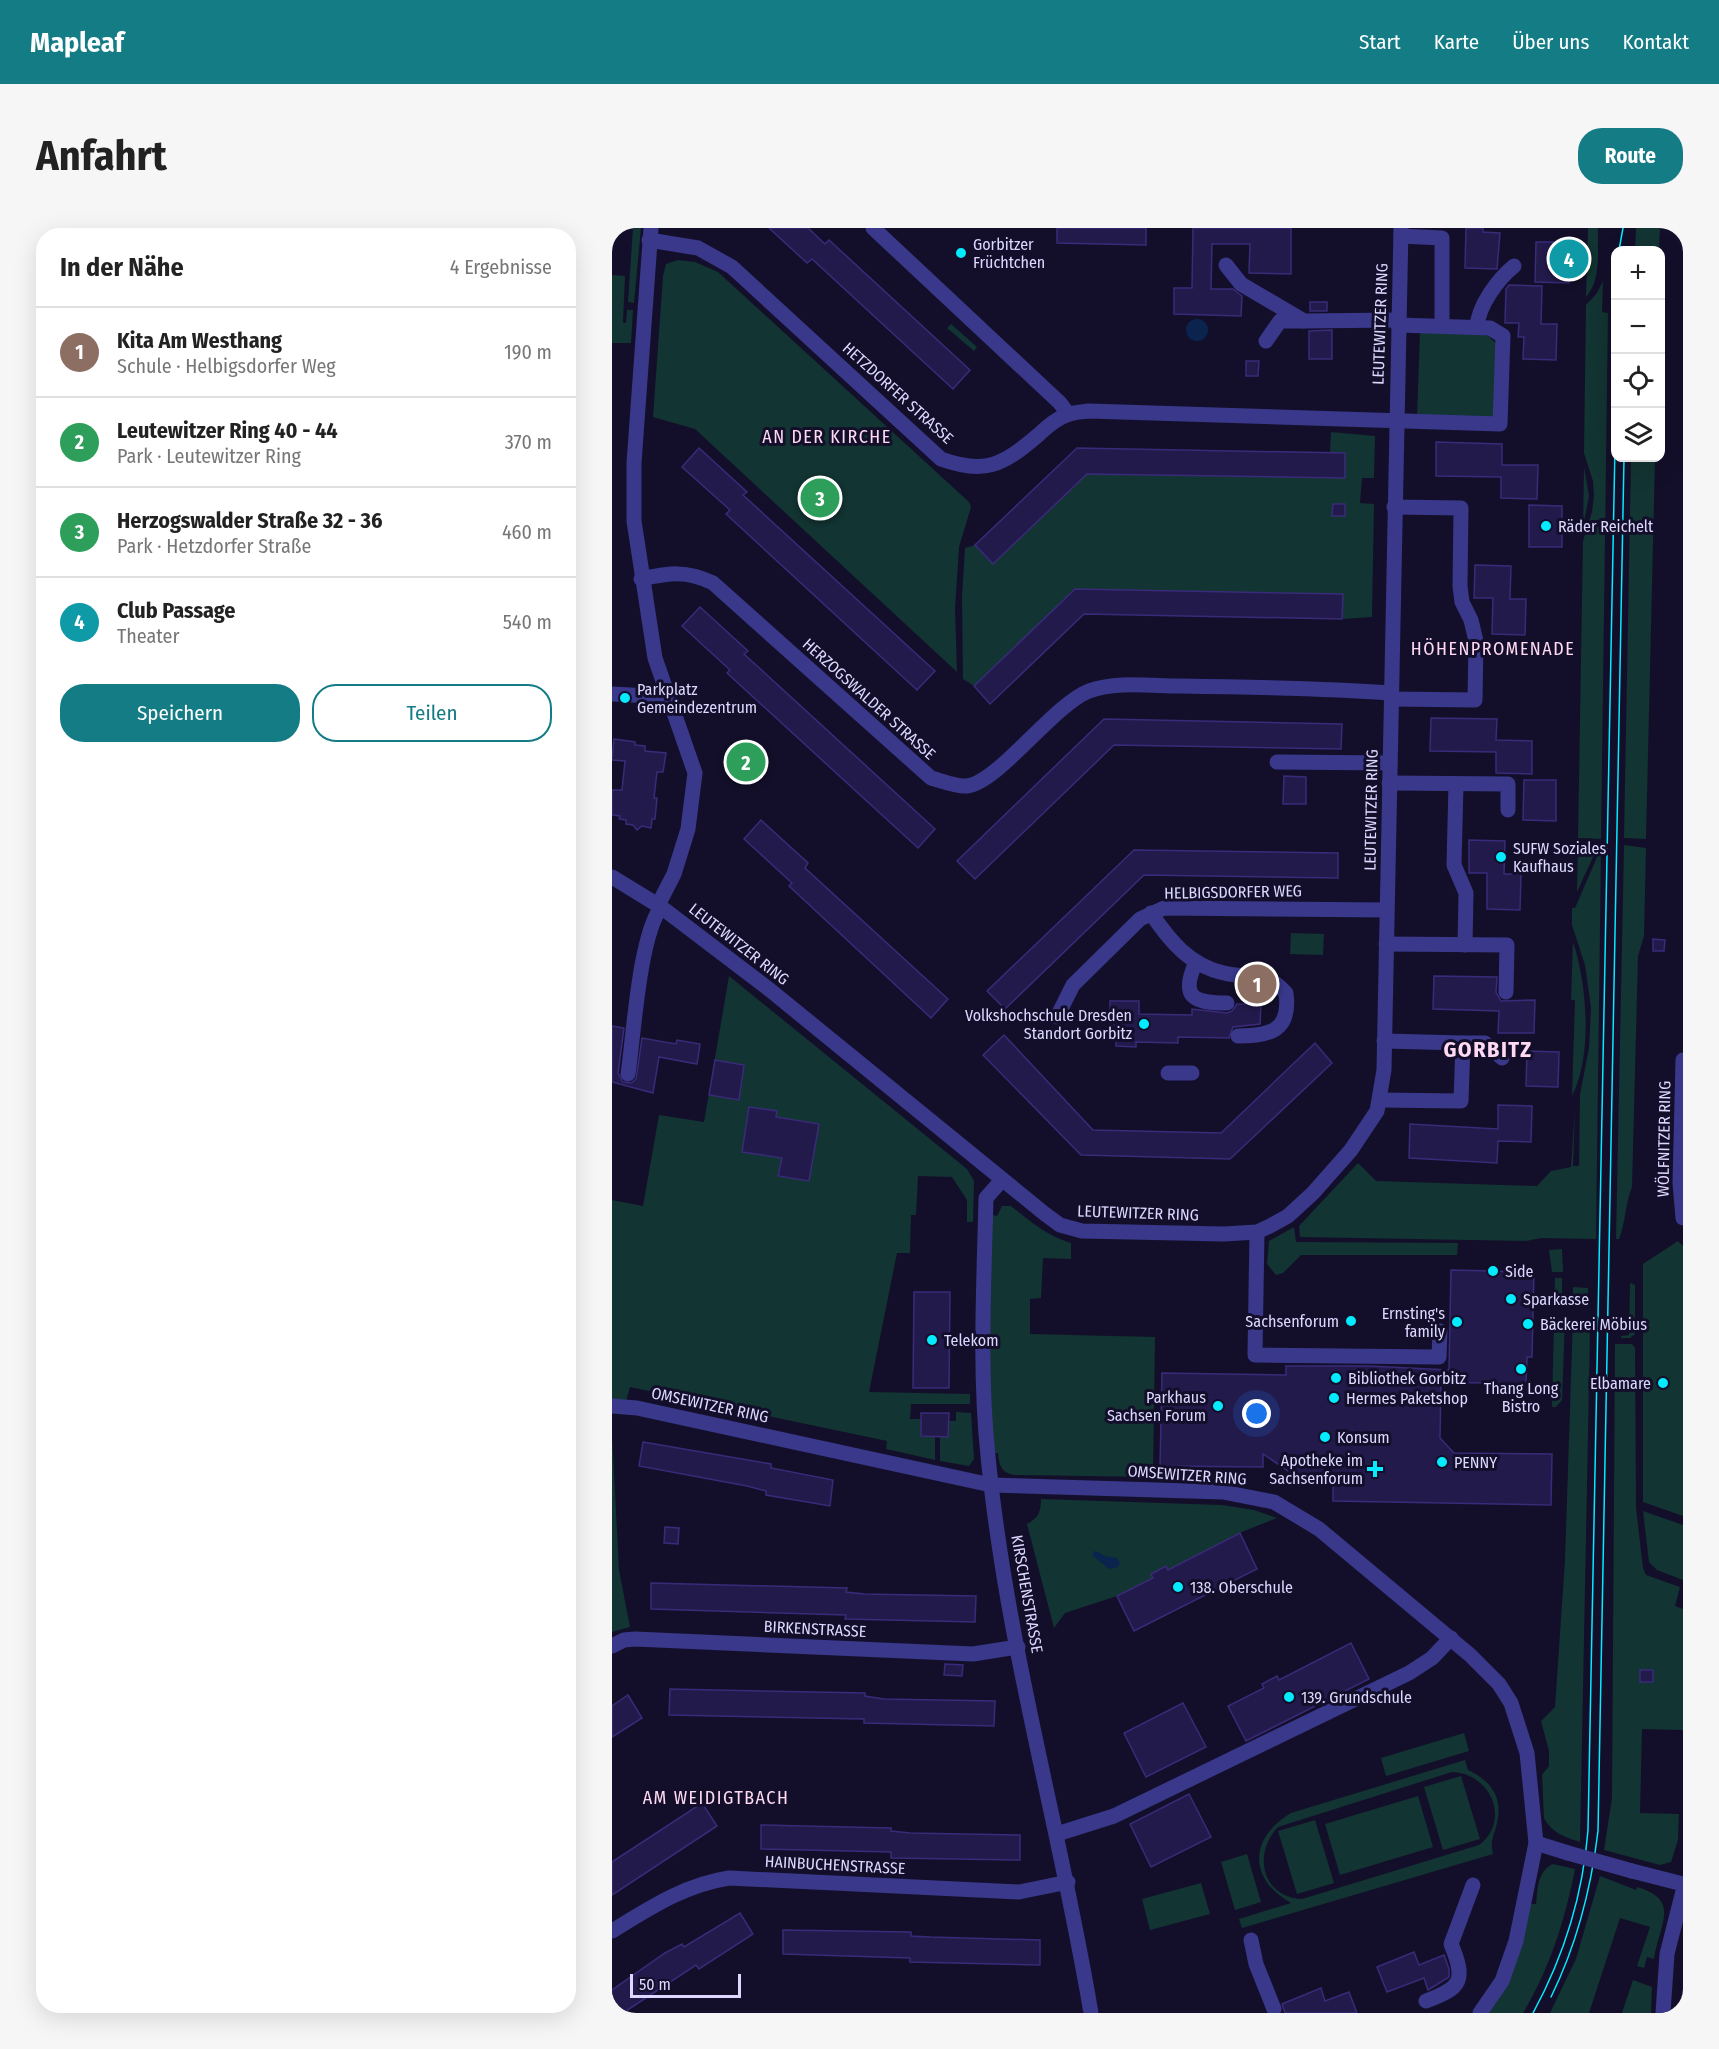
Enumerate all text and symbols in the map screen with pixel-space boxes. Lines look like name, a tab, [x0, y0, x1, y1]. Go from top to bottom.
text: Mapleaf	[30, 26, 124, 59]
text: Start	[1359, 29, 1401, 55]
text: Karte	[1434, 29, 1479, 55]
text: Über uns	[1512, 29, 1589, 55]
text: Kontakt	[1622, 29, 1689, 55]
button: Route	[1578, 128, 1683, 184]
text: Anfahrt	[36, 131, 167, 181]
place label: Gorbitzer Früchtchen	[973, 235, 1045, 272]
pin: 4	[1550, 237, 1588, 282]
marker: Gorbitzer Früchtchen	[954, 246, 968, 260]
map controls	[1611, 246, 1665, 462]
button: +	[1611, 246, 1665, 300]
text: In der Nähe	[60, 252, 184, 283]
text: 4 Ergebnisse	[450, 255, 552, 279]
street label: LEUTEWITZER RING	[1368, 263, 1392, 385]
button: −	[1611, 300, 1665, 354]
text: Kita Am Westhang	[117, 327, 282, 354]
street label: HETZDORFER STRASSE	[839, 338, 957, 448]
text: 1	[75, 340, 84, 364]
text: 190 m	[504, 340, 552, 364]
text: Schule · Helbigsdorfer Weg	[117, 354, 336, 378]
button: locate	[1611, 354, 1665, 408]
button: layers	[1611, 408, 1665, 462]
text: Leutewitzer Ring 40 - 44	[117, 417, 338, 444]
district label: AN DER KIRCHE	[762, 426, 892, 448]
text: 2	[75, 430, 84, 454]
text: 370 m	[505, 430, 552, 454]
text: Park · Leutewitzer Ring	[117, 444, 301, 468]
pin: 3	[800, 476, 840, 520]
text: Herzogswalder Straße 32 - 36	[117, 507, 382, 534]
place label: Räder Reichelt	[1558, 517, 1654, 536]
marker: Räder Reichelt	[1539, 519, 1553, 533]
text: 3	[75, 520, 84, 544]
text: 460 m	[502, 520, 552, 544]
text: Park · Hetzdorfer Straße	[117, 534, 311, 558]
text: Club Passage	[117, 597, 235, 624]
text: 4	[74, 610, 85, 634]
text: 540 m	[503, 610, 552, 634]
text: Theater	[117, 624, 179, 648]
street label: HERZOGSWALDER STRASSE	[799, 634, 939, 764]
district label: HÖHENPROMENADE	[1411, 638, 1575, 660]
place label: Parkplatz Gemeindezentrum	[637, 680, 757, 717]
button: Speichern	[60, 684, 300, 742]
button: Teilen	[312, 684, 552, 742]
marker: Parkplatz Gemeindezentrum	[618, 691, 632, 705]
pin: 2	[726, 740, 766, 784]
street label: LEUTEWITZER RING	[1360, 749, 1382, 871]
place label: SUFW Soziales Kaufhaus	[1513, 839, 1606, 876]
marker: SUFW Soziales Kaufhaus	[1494, 850, 1508, 864]
street label: HELBIGSDORFER WEG	[1164, 881, 1302, 903]
street label: LEUTEWITZER RING	[685, 899, 793, 989]
pin: 1	[1238, 962, 1276, 1006]
place label: Volkshochschule Dresden Standort Gorbitz	[965, 1006, 1132, 1043]
marker: Volkshochschule Dresden Standort Gorbitz	[1137, 1017, 1151, 1031]
district label: GORBITZ	[1443, 1036, 1533, 1063]
street label: WÖLFNITZER RING	[1653, 1081, 1675, 1197]
street label: LEUTEWITZER RING	[1077, 1201, 1199, 1225]
place label: Side	[1505, 1262, 1534, 1281]
marker: Side	[1486, 1264, 1500, 1278]
place label: Sparkasse	[1523, 1290, 1589, 1309]
marker: Sparkasse	[1504, 1292, 1518, 1306]
place label: Ernsting's family	[1382, 1304, 1446, 1341]
place label: Sachsenforum	[1245, 1312, 1339, 1331]
marker: Sachsenforum	[1344, 1314, 1358, 1328]
marker: Ernsting's family	[1450, 1315, 1464, 1329]
place label: Bäckerei Möbius	[1540, 1315, 1647, 1334]
marker: Bäckerei Möbius	[1521, 1317, 1535, 1331]
place label: Telekom	[944, 1331, 999, 1350]
marker: Telekom	[925, 1333, 939, 1347]
marker: Thang Long Bistro	[1514, 1362, 1528, 1376]
place label: Bibliothek Gorbitz	[1348, 1369, 1466, 1388]
marker: Bibliothek Gorbitz	[1329, 1371, 1343, 1385]
place label: Elbamare	[1590, 1374, 1651, 1393]
marker: Elbamare	[1656, 1376, 1670, 1390]
place label: Thang Long Bistro	[1484, 1379, 1559, 1416]
street label: OMSEWITZER RING	[650, 1383, 770, 1427]
place label: Parkhaus Sachsen Forum	[1107, 1388, 1206, 1425]
place label: Hermes Paketshop	[1346, 1389, 1468, 1408]
marker: Hermes Paketshop	[1327, 1391, 1341, 1405]
marker: Parkhaus Sachsen Forum	[1211, 1399, 1225, 1413]
your location	[1242, 1399, 1271, 1428]
place label: Konsum	[1337, 1428, 1390, 1447]
marker: Konsum	[1318, 1430, 1332, 1444]
place label: Apotheke im Sachsenforum	[1269, 1451, 1363, 1488]
place label: PENNY	[1454, 1453, 1497, 1472]
marker: PENNY	[1435, 1455, 1449, 1469]
street label: OMSEWITZER RING	[1127, 1461, 1247, 1489]
marker: Apotheke im Sachsenforum	[1368, 1462, 1382, 1476]
street label: KIRSCHENSTRASSE	[1007, 1533, 1047, 1655]
place label: 138. Oberschule	[1190, 1578, 1293, 1597]
marker: 138. Oberschule	[1171, 1580, 1185, 1594]
street label: BIRKENSTRASSE	[763, 1617, 867, 1641]
place label: 139. Grundschule	[1301, 1688, 1412, 1707]
marker: 139. Grundschule	[1282, 1690, 1296, 1704]
district label: AM WEIDIGTBACH	[643, 1787, 789, 1809]
street label: HAINBUCHENSTRASSE	[764, 1852, 906, 1878]
scale bar	[630, 1971, 741, 1998]
text: 50 m	[639, 1975, 671, 1994]

